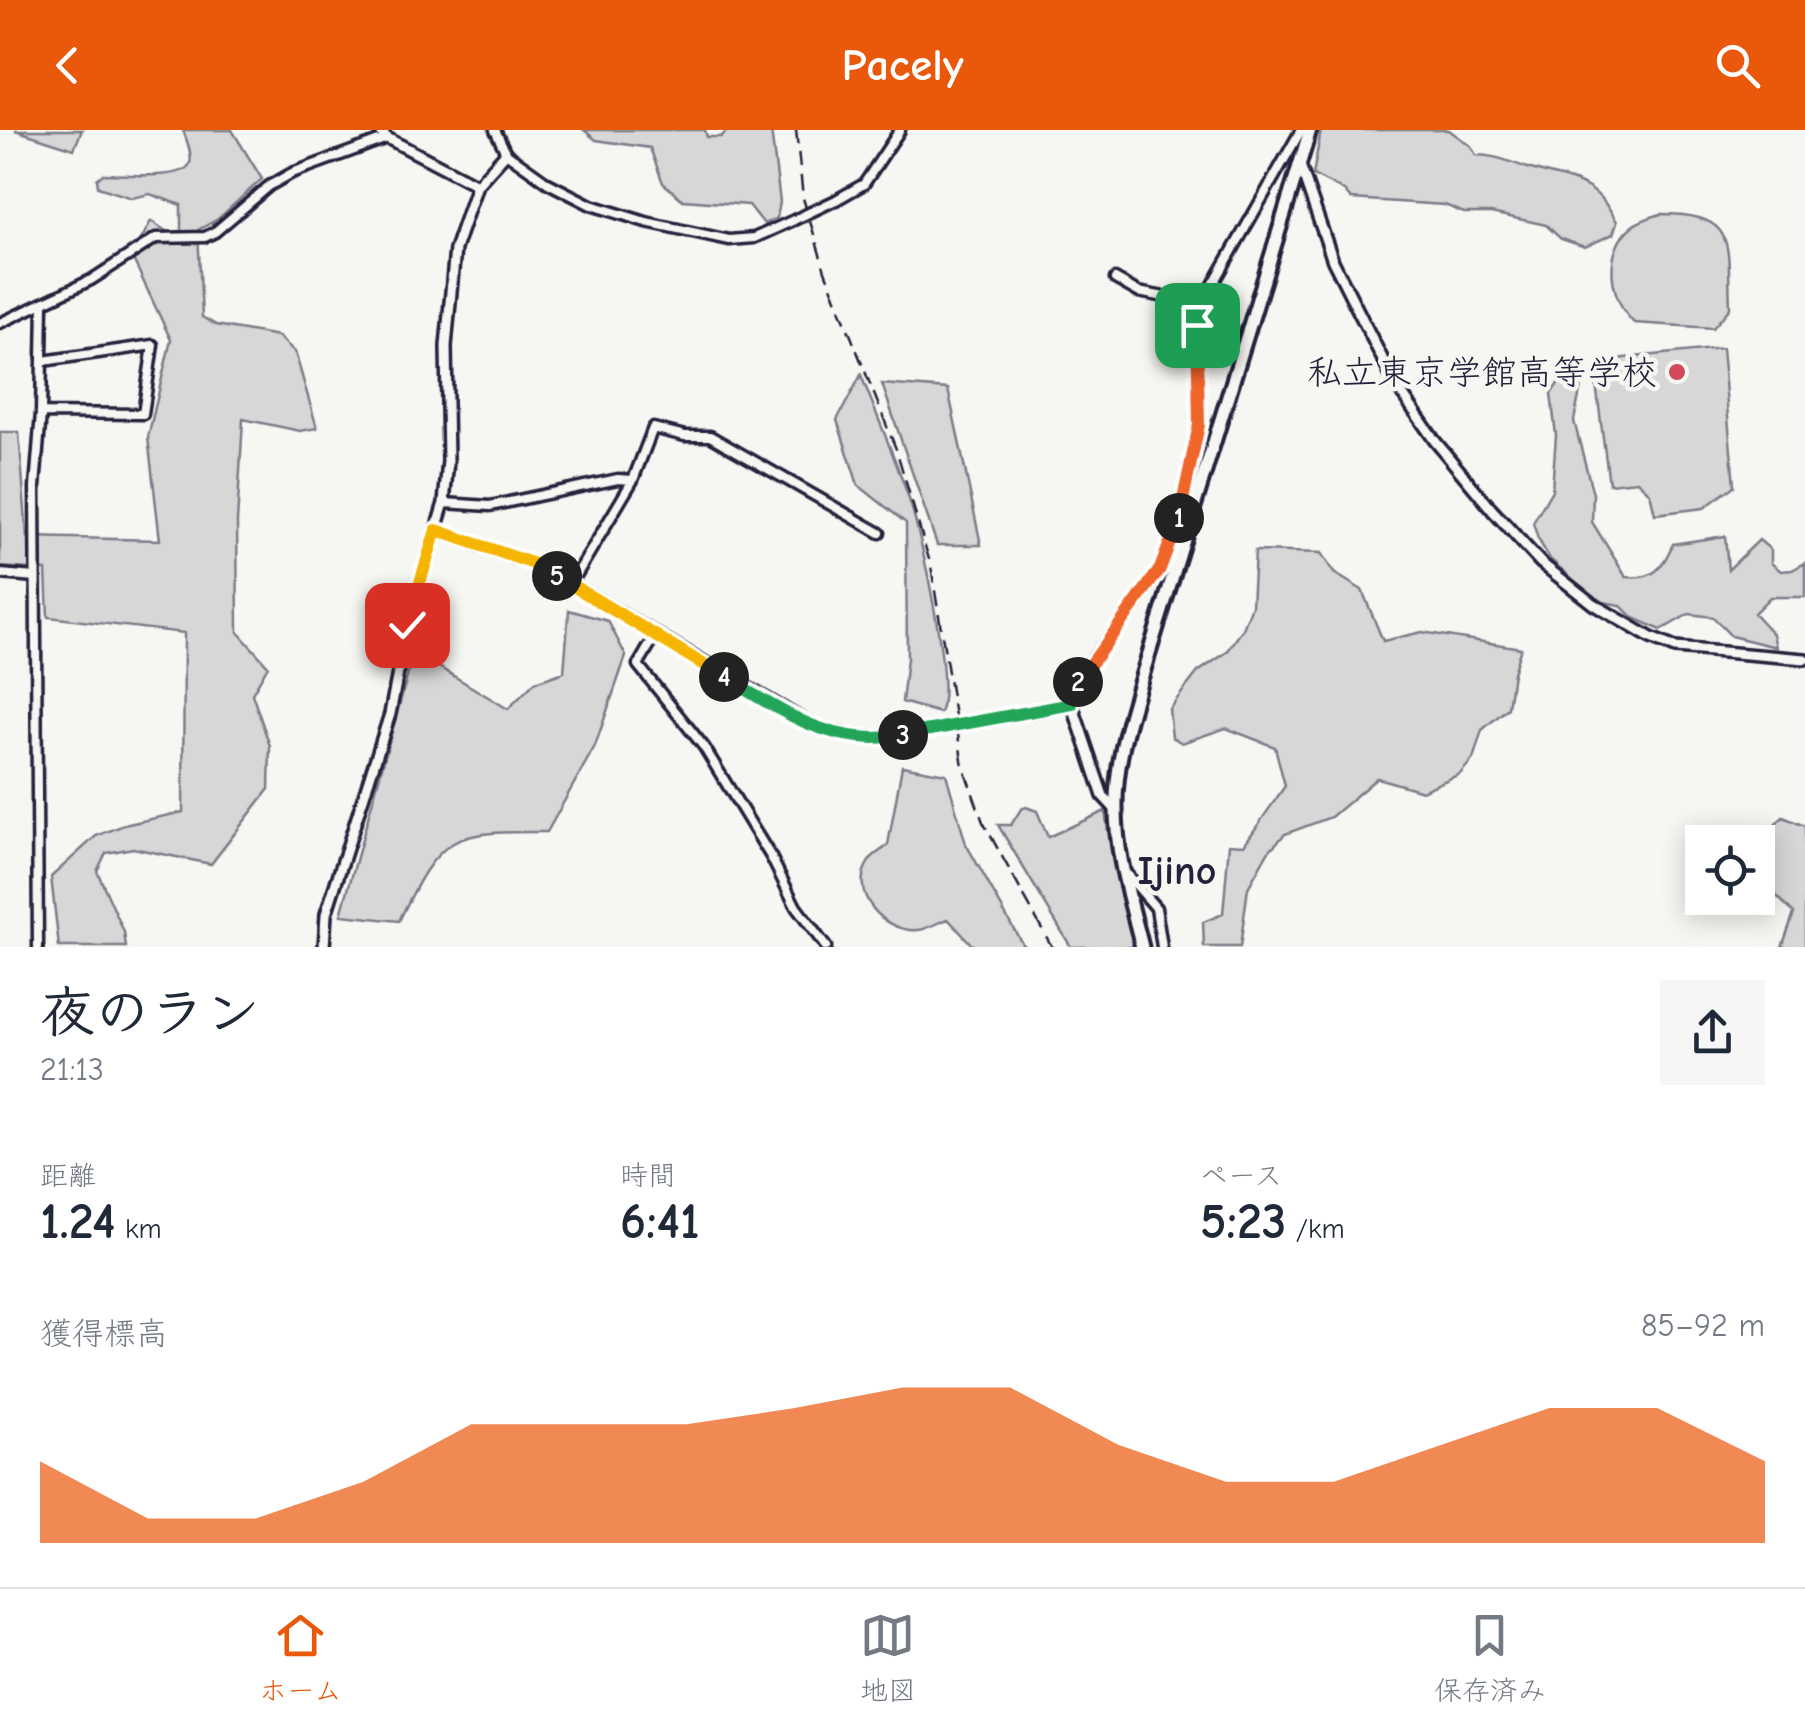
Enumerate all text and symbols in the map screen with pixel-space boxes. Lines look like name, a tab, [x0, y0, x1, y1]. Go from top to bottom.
icon: back	[40, 38, 95, 93]
icon: search	[1710, 38, 1765, 93]
text: Pacely	[841, 39, 964, 91]
pin	[1155, 283, 1240, 368]
icon: arrive	[1170, 298, 1225, 353]
place label: 私立東京学館高等学校	[1307, 352, 1657, 393]
marker: 私立東京学館高等学校	[1666, 361, 1688, 383]
pin: 1	[1154, 493, 1204, 543]
text: 1	[1173, 502, 1185, 534]
pin: 5	[532, 551, 582, 601]
text: 5	[550, 560, 564, 592]
pin	[365, 583, 450, 668]
icon: check	[380, 598, 435, 653]
pin: 4	[699, 652, 749, 702]
pin: 2	[1053, 657, 1103, 707]
text: 4	[717, 661, 731, 693]
text: 2	[1071, 666, 1085, 698]
pin: 3	[878, 710, 928, 760]
text: 3	[896, 719, 910, 751]
map controls	[1685, 825, 1775, 915]
button: locate	[1685, 825, 1775, 915]
district label: Ijino	[1138, 848, 1216, 894]
button: share	[1660, 980, 1765, 1085]
text: 夜のラン	[40, 981, 260, 1045]
text: 21:13	[40, 1051, 104, 1088]
text: 距離	[40, 1160, 96, 1192]
text: 時間	[620, 1160, 676, 1192]
text: ペース	[1200, 1160, 1282, 1192]
text: 1.24	[40, 1193, 116, 1251]
text: 6:41	[620, 1193, 700, 1251]
text: 5:23	[1200, 1193, 1286, 1251]
text: km	[116, 1213, 162, 1245]
text: /km	[1286, 1213, 1345, 1245]
text: 85–92 m	[1641, 1307, 1765, 1344]
text: 獲得標高	[40, 1315, 168, 1352]
tab: ホーム	[259, 1608, 342, 1708]
tab: 地図	[860, 1608, 916, 1708]
tab: 保存済み	[1434, 1608, 1546, 1708]

